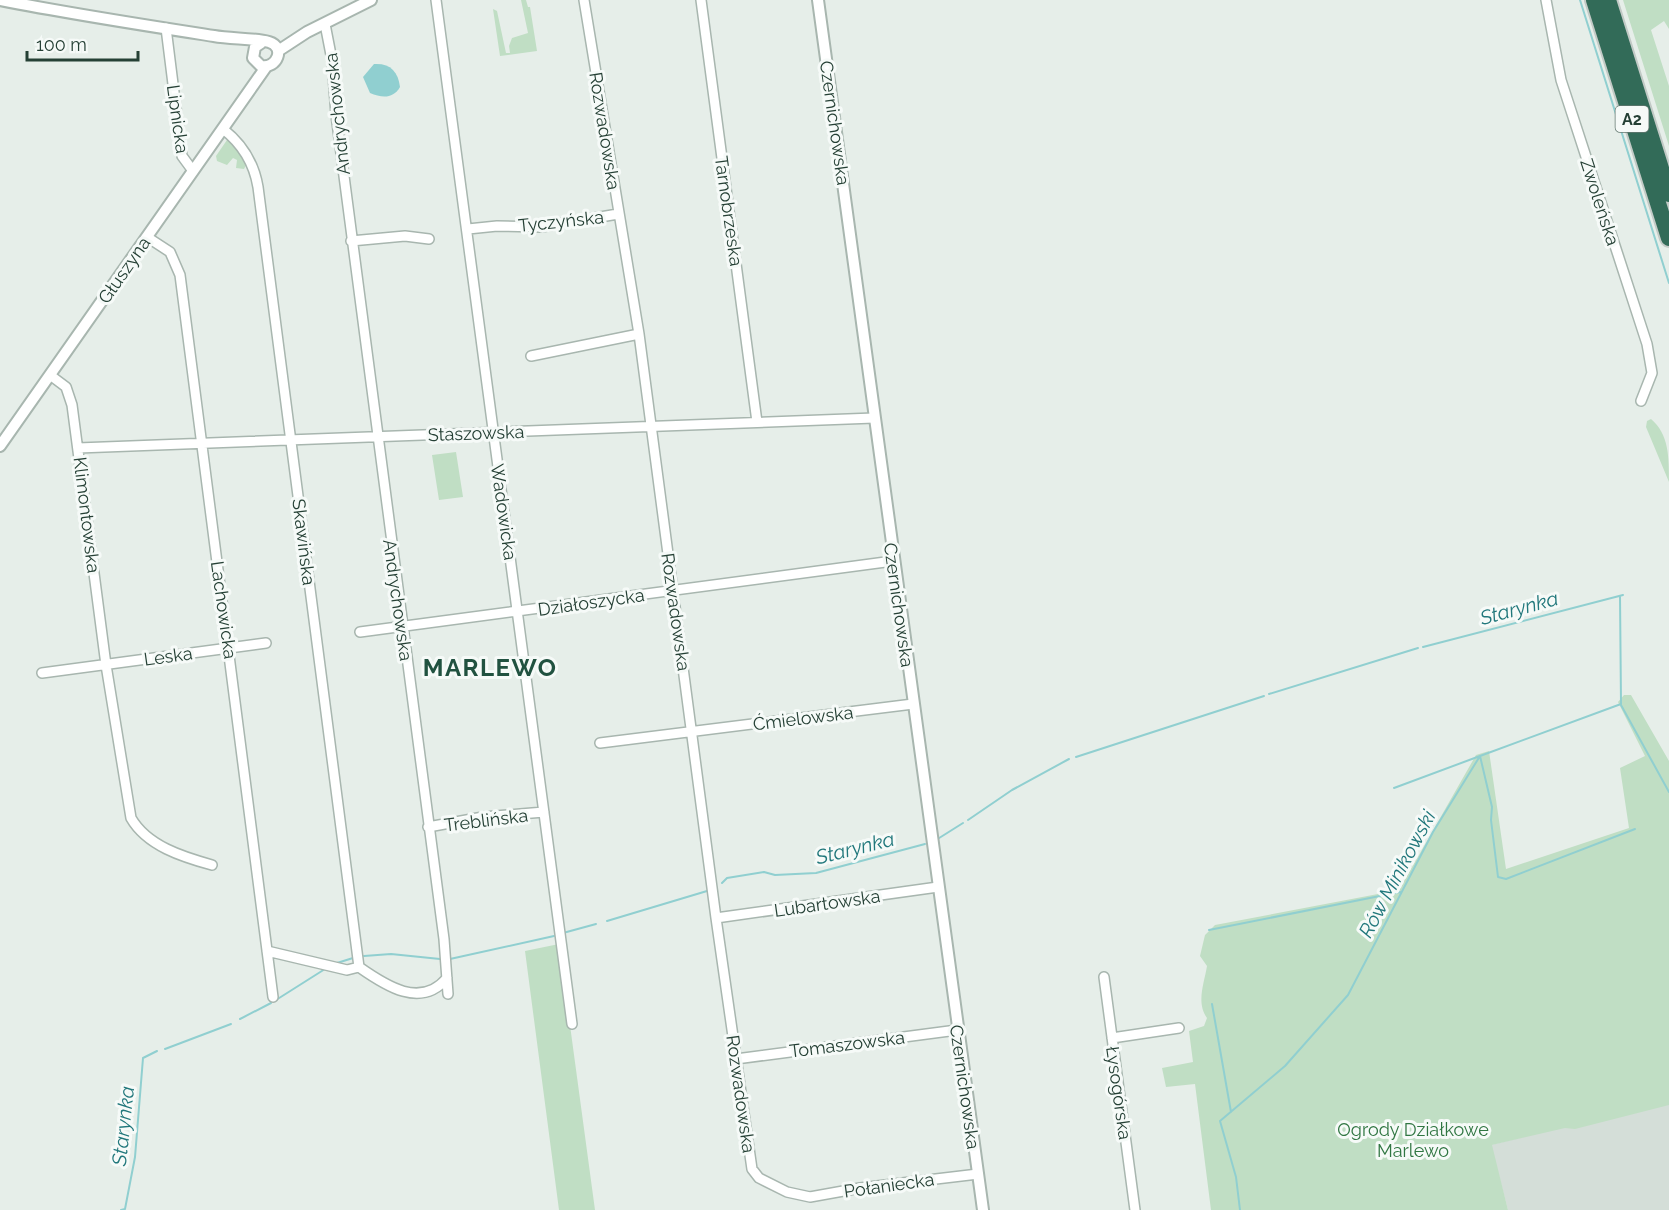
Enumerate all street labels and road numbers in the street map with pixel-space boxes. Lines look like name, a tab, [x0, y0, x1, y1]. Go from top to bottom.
street label: Andrychowska	[320, 52, 354, 176]
street label: Czernichowska	[816, 59, 854, 187]
street label: Rozwadowska	[585, 71, 625, 191]
street label: Lipnicka	[163, 83, 193, 155]
road number: A2	[1616, 106, 1648, 132]
street label: Tarnobrzeska	[711, 155, 747, 267]
street label: Zwoleńska	[1576, 156, 1624, 248]
street label: Tyczyńska	[517, 206, 605, 236]
street label: Głuszyna	[93, 233, 155, 307]
street label: Staszowska	[427, 421, 525, 445]
street label: Klimontowska	[69, 456, 105, 574]
street label: Wadowicka	[487, 462, 521, 562]
street label: Skawińska	[288, 498, 320, 586]
street label: Andrychowska	[379, 538, 417, 662]
street label: Czernichowska	[880, 541, 918, 669]
street label: Rozwadowska	[657, 552, 695, 672]
street label: Lachowicka	[207, 560, 241, 660]
street label: Działoszycka	[536, 584, 646, 620]
street label: Leska	[142, 642, 194, 670]
street label: Ćmielowska	[751, 700, 854, 735]
street label: Treblińska	[443, 804, 529, 836]
street label: Lubartowska	[773, 885, 881, 921]
street label: Czernichowska	[946, 1023, 984, 1151]
street label: Tomaszowska	[788, 1026, 906, 1062]
street label: Rozwadowska	[722, 1034, 760, 1154]
street label: Łysogórska	[1102, 1045, 1136, 1141]
street label: Połaniecka	[842, 1168, 936, 1202]

